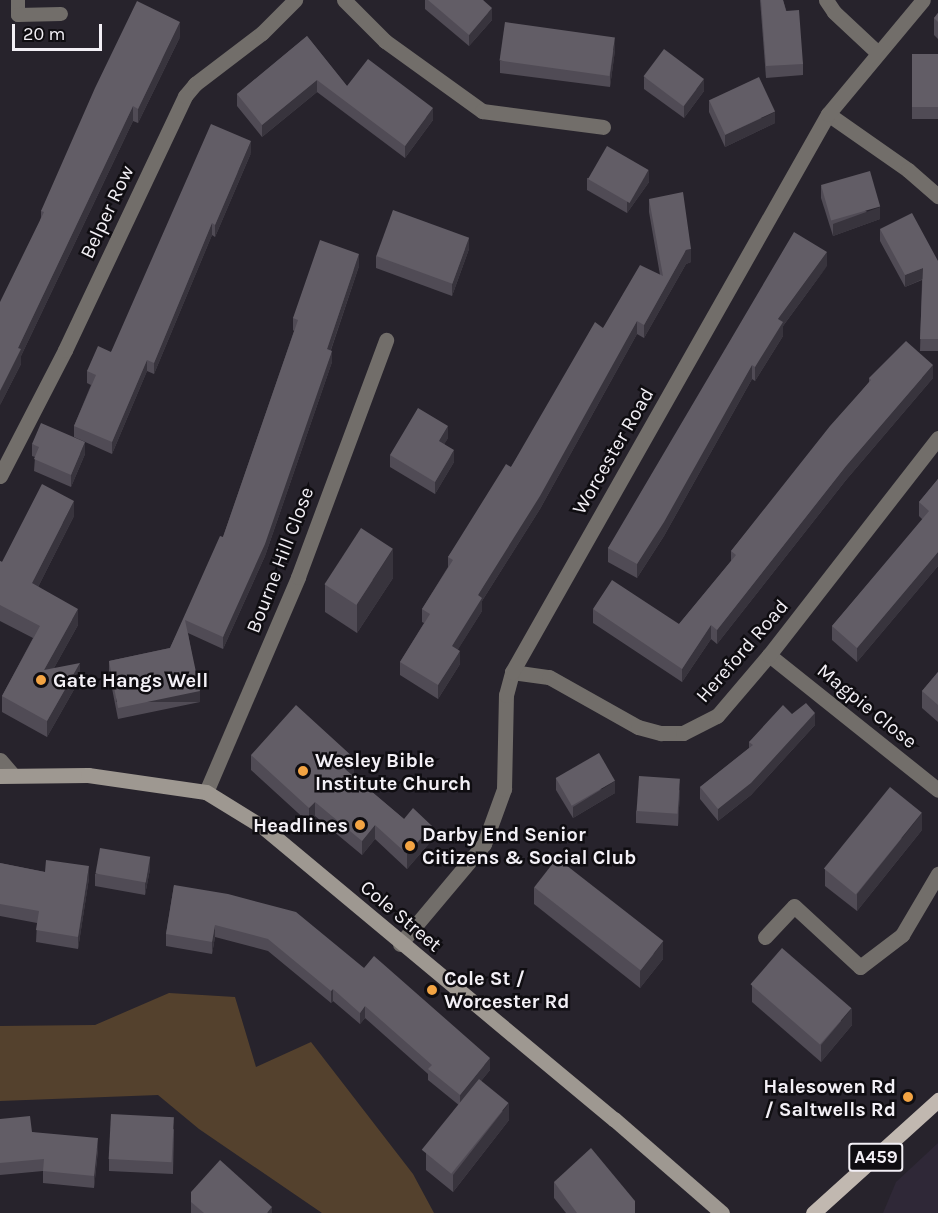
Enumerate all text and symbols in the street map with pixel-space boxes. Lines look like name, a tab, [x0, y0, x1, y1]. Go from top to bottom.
scale bar	[15, 12, 105, 50]
text: 20 m	[23, 23, 65, 45]
street label: Belper Row	[75, 162, 139, 262]
street label: Worcester Road	[567, 383, 659, 519]
street label: Bourne Hill Close	[241, 484, 319, 636]
street label: Hereford Road	[691, 595, 793, 707]
street label: Magpie Close	[812, 658, 922, 754]
place label: Gate Hangs Well	[53, 668, 208, 692]
marker: Gate Hangs Well	[34, 673, 48, 687]
place label: Wesley Bible Institute Church	[315, 748, 471, 795]
marker: Wesley Bible Institute Church	[296, 764, 310, 778]
place label: Headlines	[253, 813, 348, 837]
marker: Headlines	[353, 818, 367, 832]
place label: Darby End Senior Citizens & Social Club	[422, 822, 636, 869]
marker: Darby End Senior Citizens & Social Club	[403, 839, 417, 853]
street label: Cole Street	[355, 875, 447, 957]
place label: Cole St / Worcester Rd	[444, 966, 570, 1013]
marker: Cole St / Worcester Rd	[425, 983, 439, 997]
place label: Halesowen Rd / Saltwells Rd	[763, 1074, 896, 1121]
marker: Halesowen Rd / Saltwells Rd	[901, 1090, 915, 1104]
road number: A459	[848, 1142, 904, 1172]

